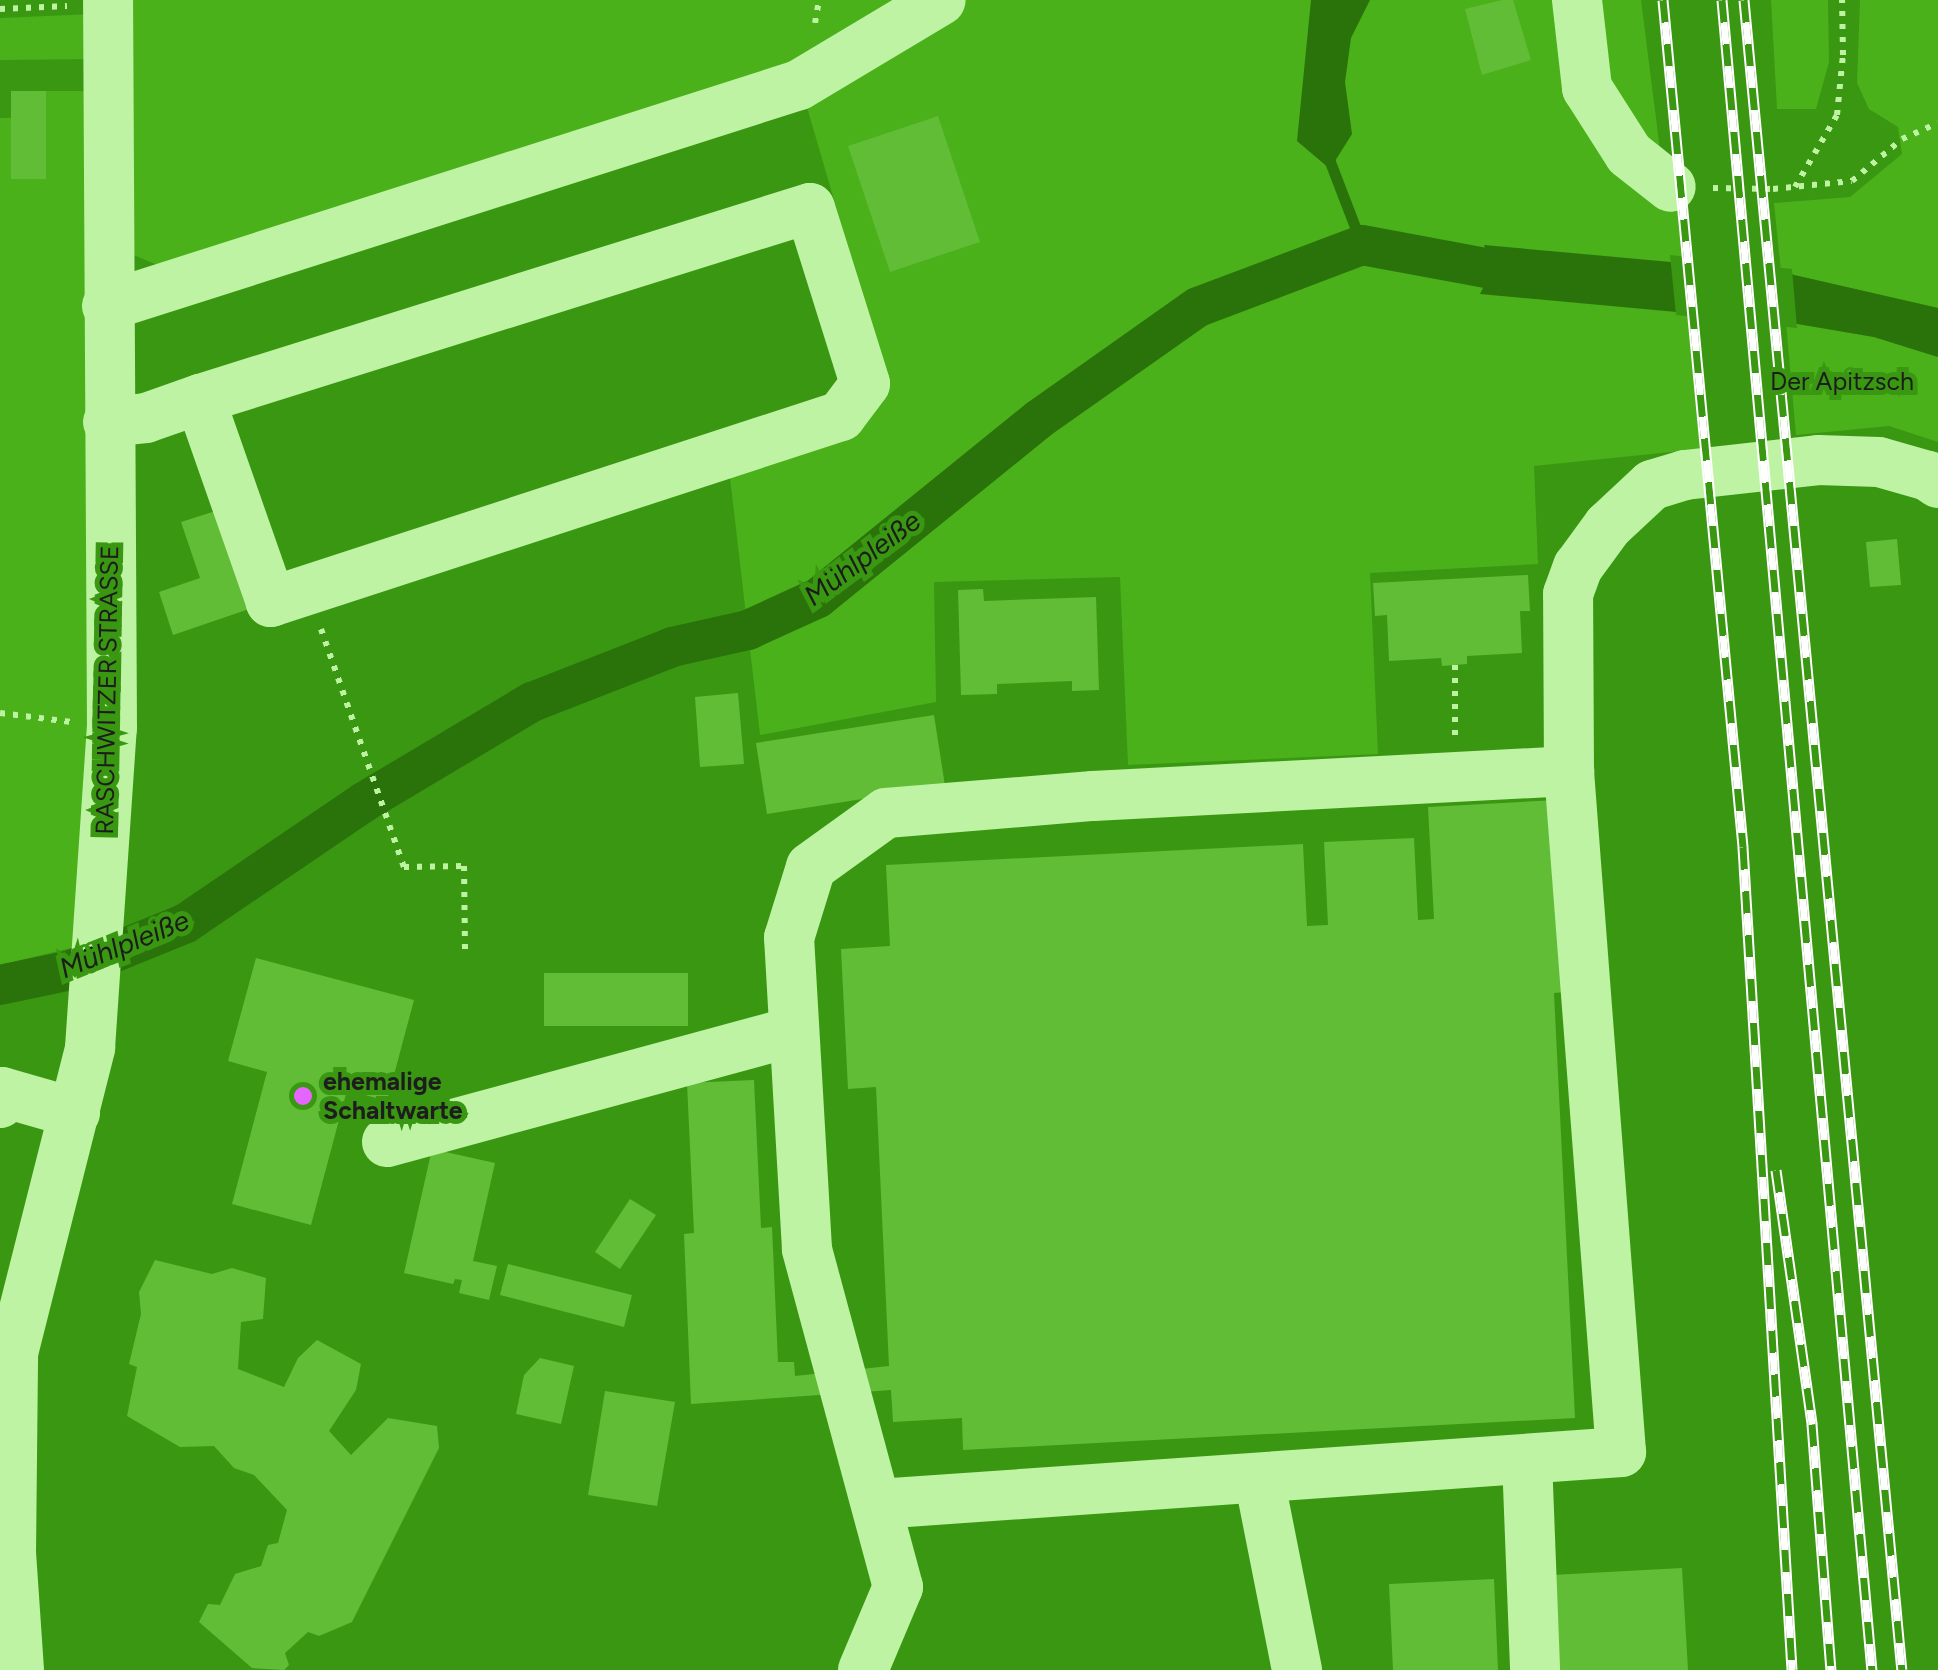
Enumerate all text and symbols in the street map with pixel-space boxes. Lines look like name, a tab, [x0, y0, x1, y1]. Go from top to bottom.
park label: Der Apitzsch	[1770, 366, 1914, 396]
water label: Mühlpleiße	[797, 503, 927, 613]
street label: RASCHWITZER STRASSE	[89, 545, 125, 835]
water label: Mühlpleiße	[54, 903, 194, 985]
place label: ehemalige Schaltwarte	[323, 1067, 463, 1126]
marker: ehemalige Schaltwarte	[292, 1085, 314, 1107]

